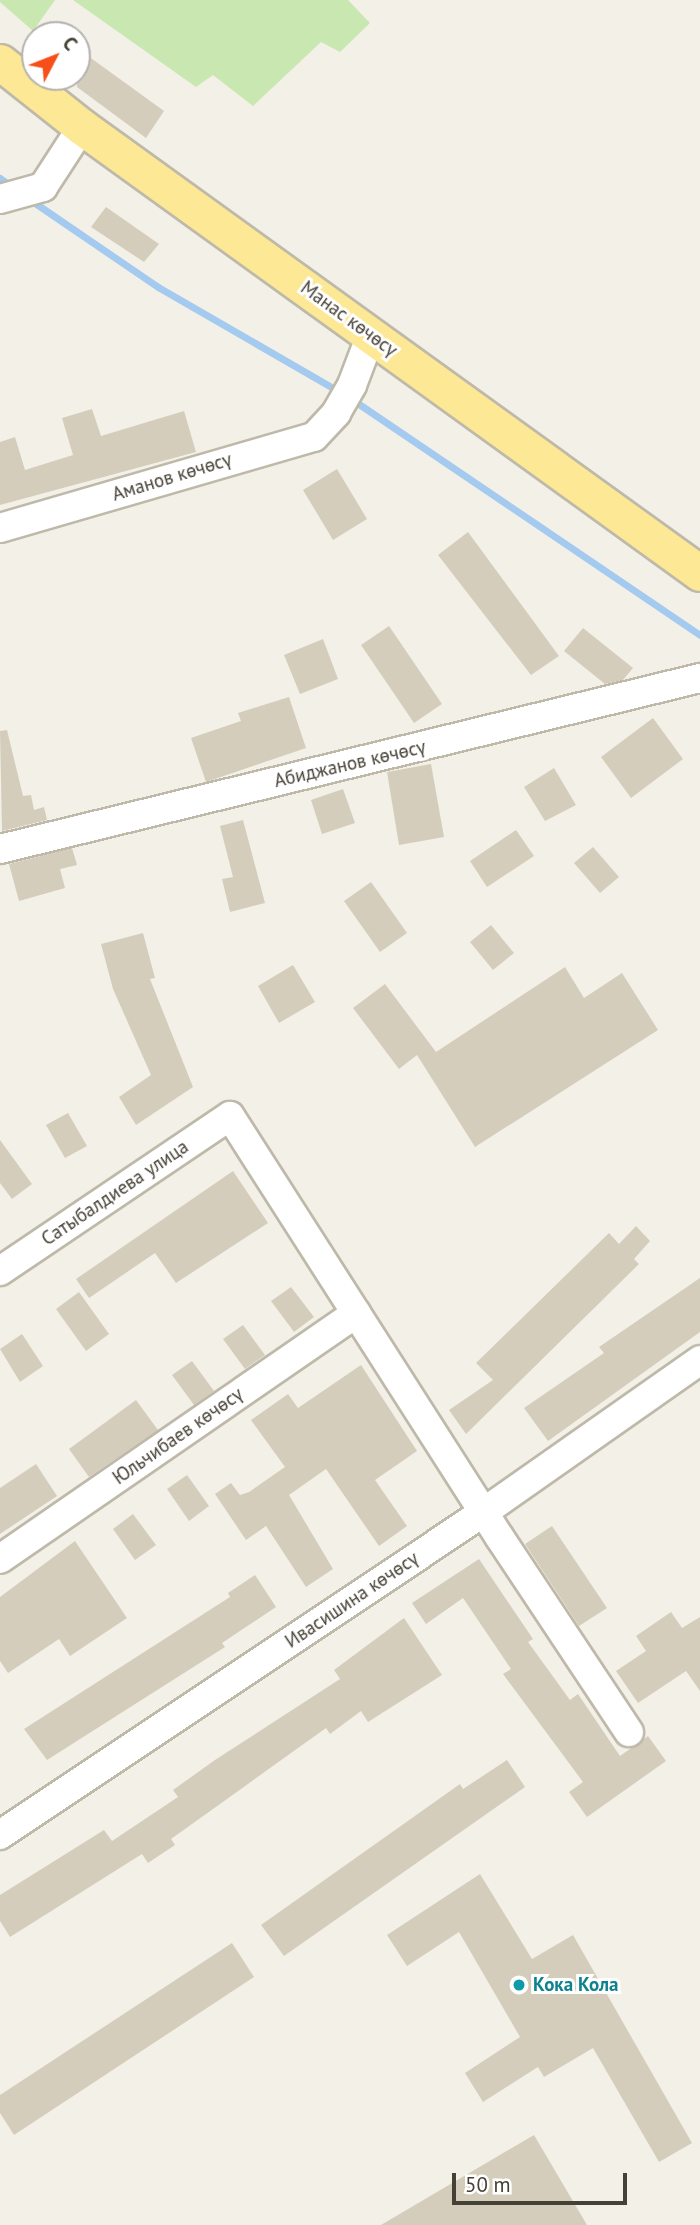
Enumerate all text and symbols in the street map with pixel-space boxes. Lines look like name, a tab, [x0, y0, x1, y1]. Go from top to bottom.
north arrow	[21, 21, 91, 91]
text: С	[58, 31, 83, 55]
street label: Манас көчөсү	[296, 276, 402, 362]
street label: Аманов көчөсү	[109, 448, 235, 506]
street label: Абиджанов көчөсү	[272, 735, 428, 793]
street label: Сатыбалдиева улица	[37, 1135, 193, 1251]
street label: Юльчибаев көчөсү	[108, 1383, 248, 1489]
street label: Ивасишина көчөсү	[281, 1547, 423, 1653]
place label: Кока Кола	[533, 1974, 618, 1996]
marker: Кока Кола	[511, 1977, 527, 1993]
scale bar	[455, 2158, 630, 2202]
text: 50 m	[465, 2171, 511, 2198]

